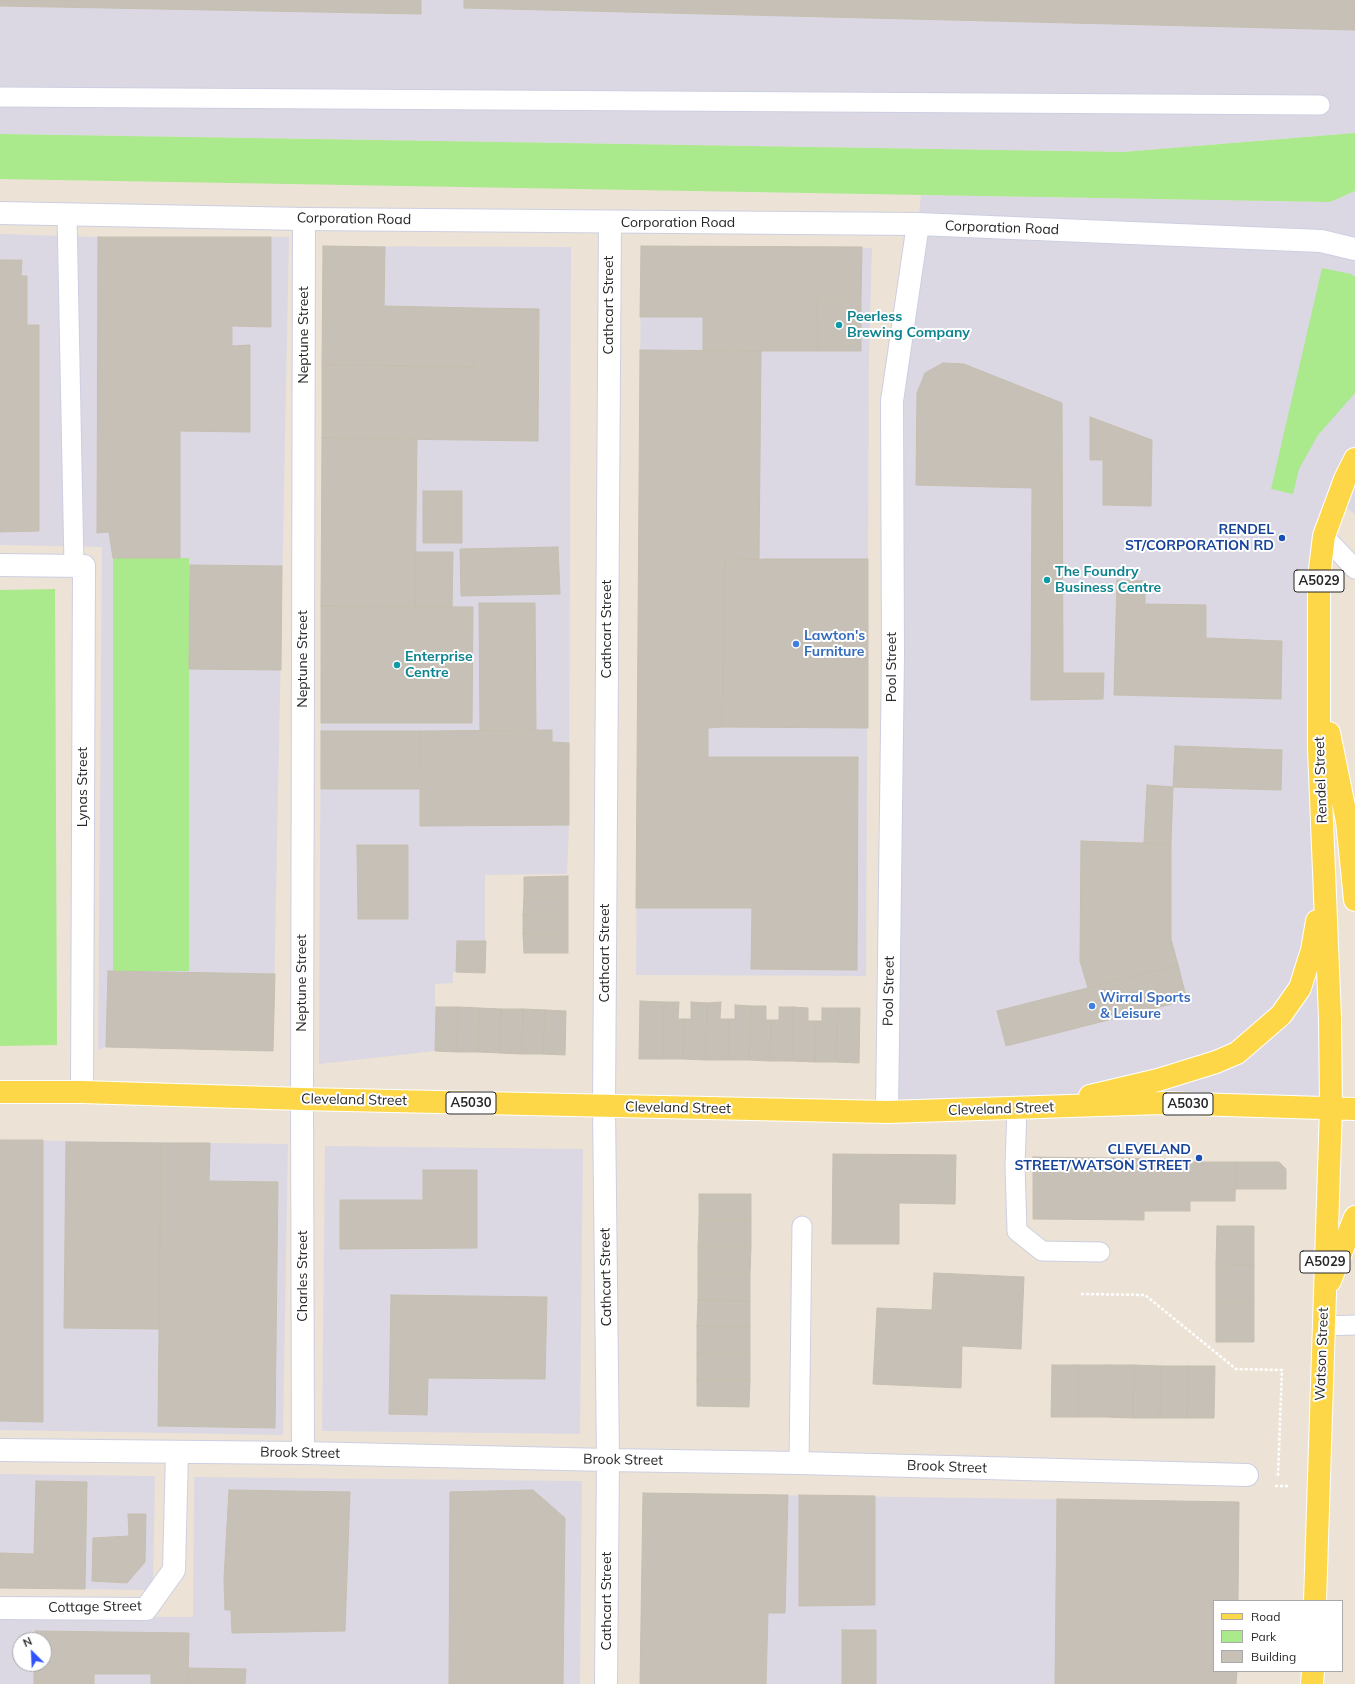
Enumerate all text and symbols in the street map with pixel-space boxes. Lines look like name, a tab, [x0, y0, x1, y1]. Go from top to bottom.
street label: Corporation Road	[297, 210, 411, 228]
street label: Corporation Road	[621, 215, 735, 231]
street label: Corporation Road	[945, 218, 1059, 238]
street label: Cathcart Street	[601, 256, 617, 354]
street label: Neptune Street	[296, 286, 312, 384]
place label: Peerless Brewing Company	[847, 309, 970, 342]
marker: Peerless Brewing Company	[834, 320, 844, 330]
place label: RENDEL ST/CORPORATION RD	[1125, 522, 1274, 554]
marker: RENDEL ST/CORPORATION RD	[1277, 533, 1287, 543]
place label: The Foundry Business Centre	[1055, 564, 1161, 596]
road number: A5029	[1294, 570, 1344, 592]
marker: The Foundry Business Centre	[1042, 575, 1052, 585]
street label: Cathcart Street	[599, 580, 615, 678]
street label: Neptune Street	[295, 610, 311, 708]
place label: Lawton's Furniture	[804, 628, 865, 660]
street label: Pool Street	[884, 632, 900, 702]
marker: Lawton's Furniture	[791, 639, 801, 649]
place label: Enterprise Centre	[405, 649, 473, 682]
marker: Enterprise Centre	[392, 660, 402, 670]
street label: Rendel Street	[1311, 736, 1331, 824]
street label: Lynas Street	[75, 747, 91, 827]
street label: Cathcart Street	[597, 904, 613, 1002]
street label: Neptune Street	[294, 934, 310, 1032]
street label: Pool Street	[880, 956, 898, 1026]
place label: Wirral Sports & Leisure	[1100, 990, 1191, 1022]
marker: Wirral Sports & Leisure	[1087, 1001, 1097, 1011]
street label: Cleveland Street	[301, 1091, 407, 1109]
road number: A5030	[446, 1092, 496, 1114]
road number: A5030	[1163, 1093, 1213, 1115]
street label: Cleveland Street	[625, 1099, 731, 1117]
street label: Cleveland Street	[948, 1099, 1054, 1119]
place label: CLEVELAND STREET/WATSON STREET	[1015, 1142, 1191, 1174]
marker: CLEVELAND STREET/WATSON STREET	[1194, 1153, 1204, 1163]
street label: Cathcart Street	[597, 1227, 615, 1327]
street label: Charles Street	[295, 1230, 311, 1322]
road number: A5029	[1300, 1251, 1350, 1273]
street label: Watson Street	[1312, 1307, 1332, 1401]
street label: Brook Street	[260, 1444, 340, 1462]
street label: Brook Street	[583, 1451, 663, 1469]
street label: Brook Street	[907, 1457, 987, 1477]
street label: Cathcart Street	[599, 1552, 615, 1650]
street label: Cottage Street	[48, 1598, 142, 1616]
legend	[1213, 1600, 1343, 1672]
text: Road	[1251, 1609, 1280, 1624]
text: Park	[1251, 1629, 1276, 1644]
north arrow	[12, 1632, 52, 1672]
text: N	[21, 1634, 34, 1650]
text: Building	[1251, 1649, 1296, 1664]

